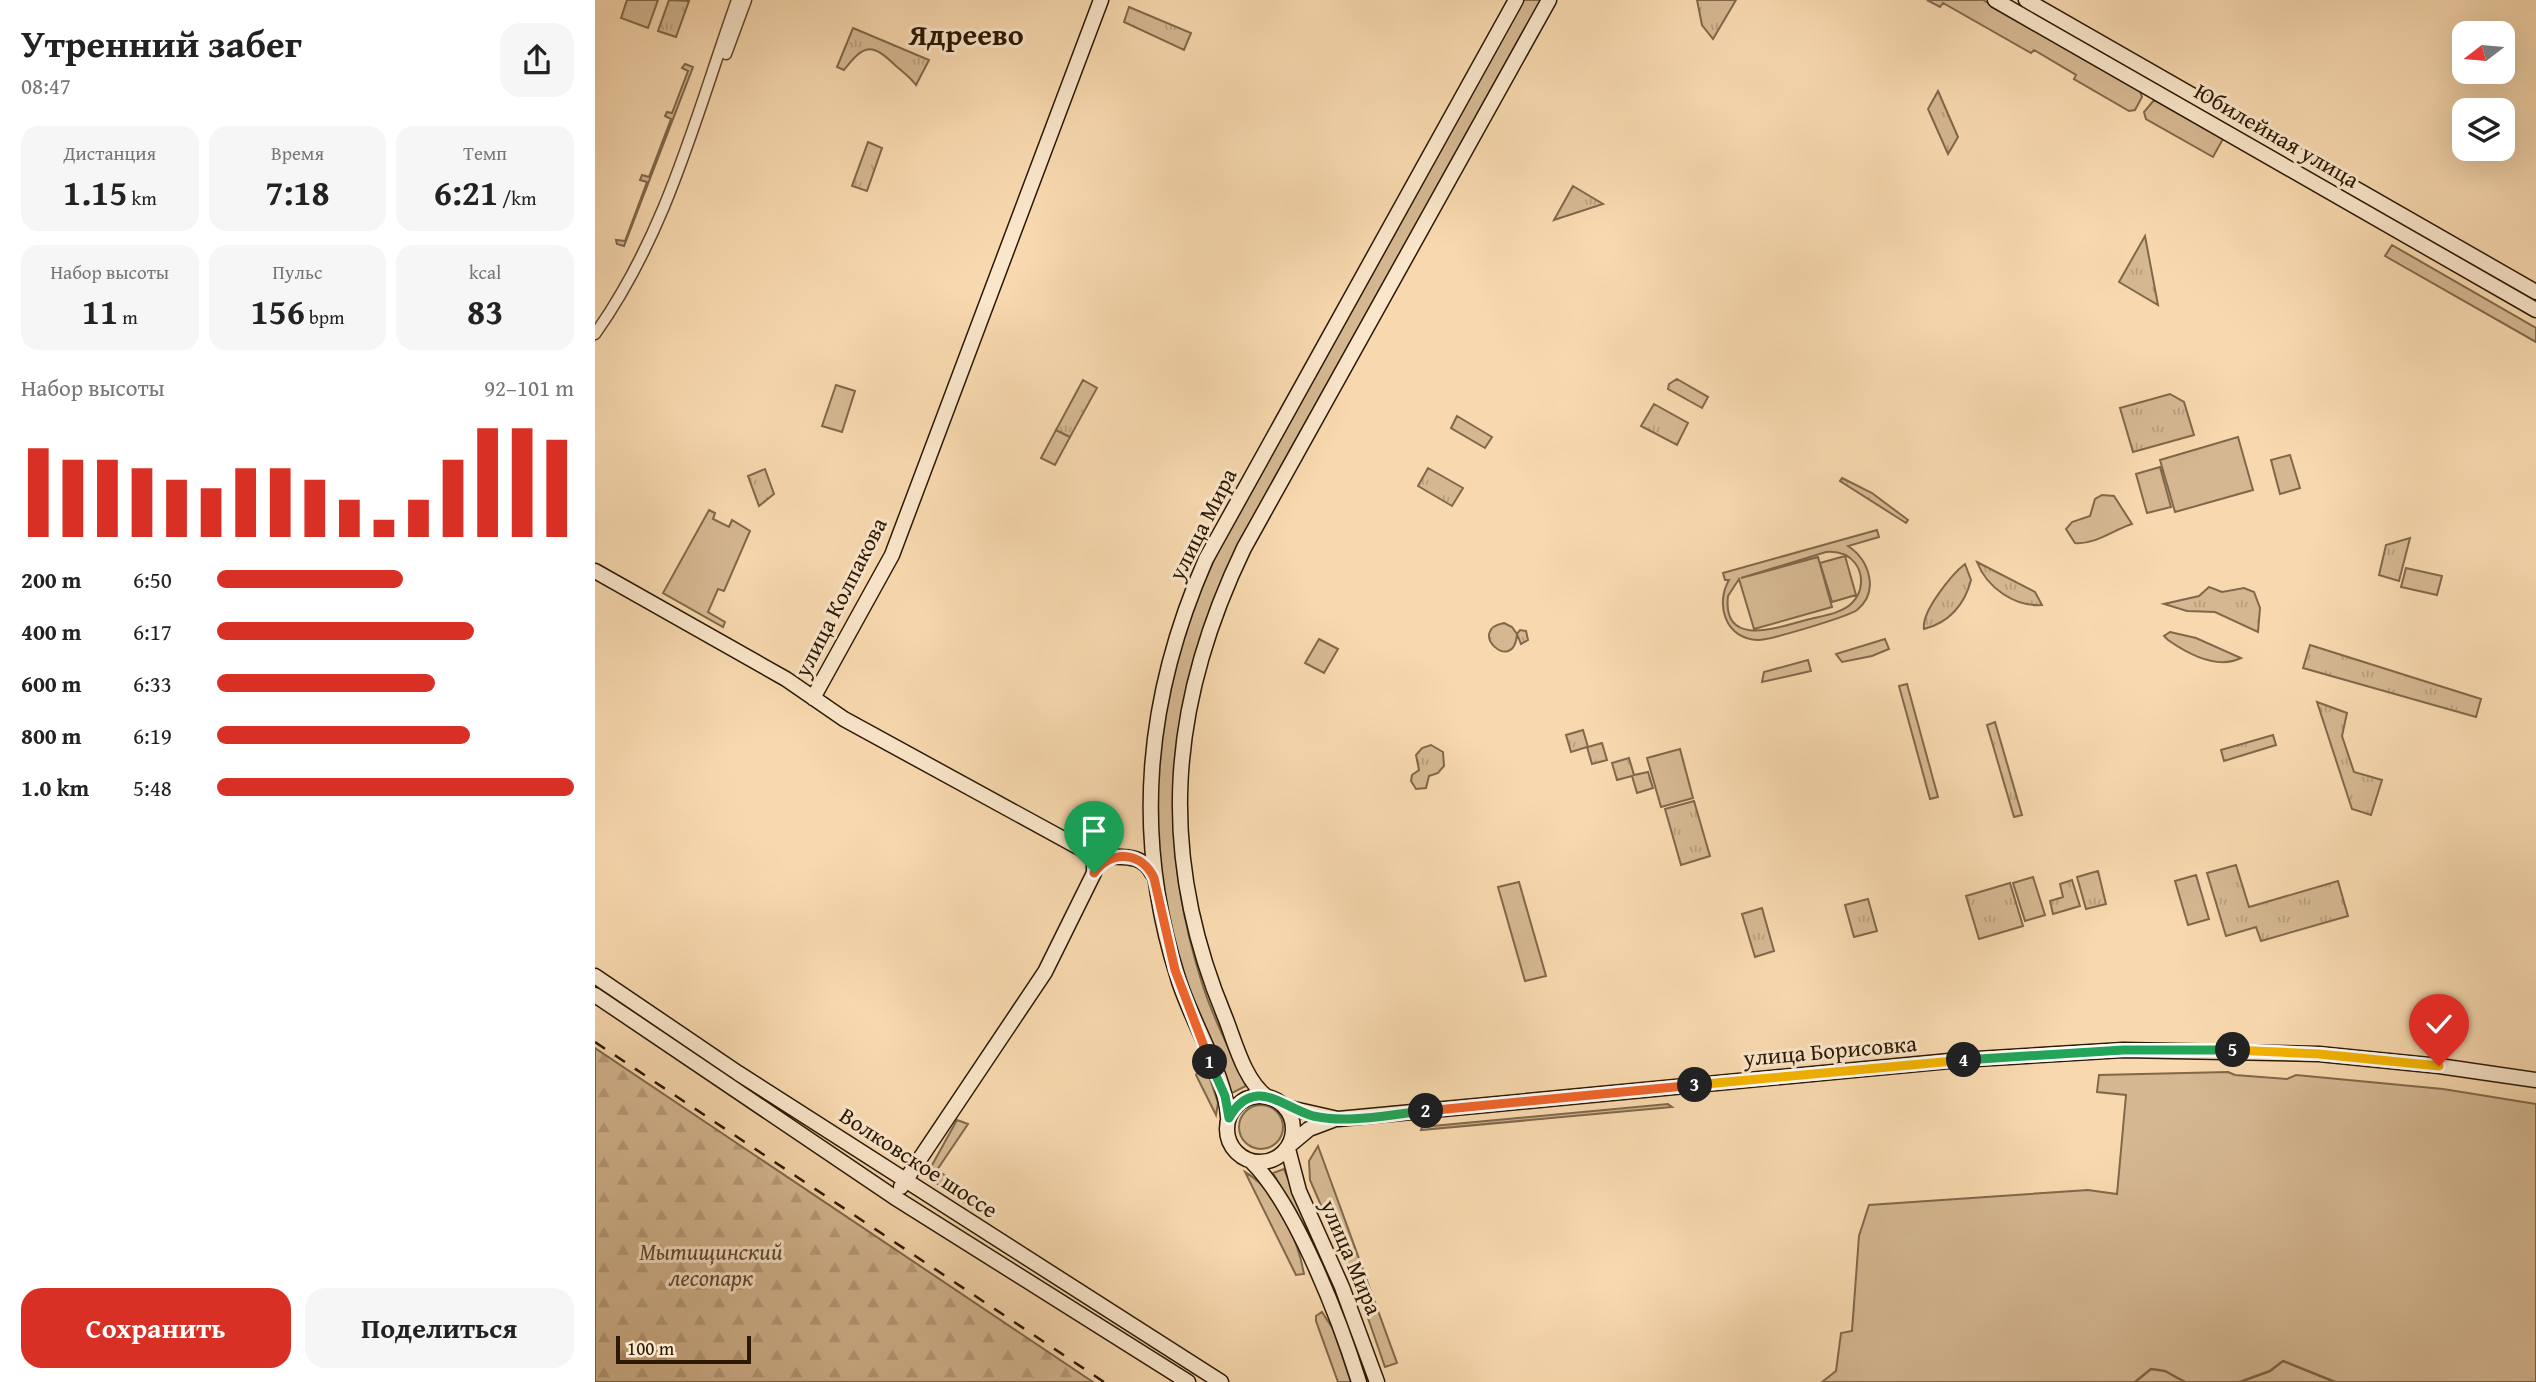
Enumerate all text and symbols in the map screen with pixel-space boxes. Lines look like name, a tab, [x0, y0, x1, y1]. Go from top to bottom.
district label: Ядреево	[907, 12, 1024, 56]
text: Утренний забег	[21, 15, 302, 71]
north arrow	[2452, 21, 2515, 84]
map controls	[2452, 21, 2515, 161]
button: share	[500, 23, 574, 97]
text: 08:47	[21, 69, 71, 102]
street label: Юбилейная улица	[2188, 74, 2366, 196]
button: layers	[2452, 98, 2515, 161]
text: Дистанция	[63, 139, 156, 167]
text: Время	[271, 139, 324, 167]
text: Темп	[463, 139, 507, 167]
text: 1.15	[63, 167, 127, 218]
text: 7:18	[265, 167, 330, 218]
text: 6:21	[434, 167, 498, 218]
text: km	[127, 184, 157, 212]
text: /km	[498, 184, 536, 212]
text: Набор высоты	[50, 258, 169, 286]
text: Пульс	[273, 258, 322, 286]
text: kcal	[469, 258, 501, 286]
text: 11	[82, 286, 118, 337]
text: 156	[250, 286, 305, 337]
text: 83	[467, 286, 503, 337]
text: m	[118, 303, 138, 331]
text: bpm	[305, 303, 345, 331]
text: Набор высоты	[21, 371, 165, 404]
text: 92–101 m	[484, 371, 574, 404]
street label: улица Мира	[1159, 462, 1244, 587]
street label: улица Колпакова	[785, 511, 895, 684]
text: 200 m	[21, 563, 82, 596]
text: 6:50	[133, 563, 172, 596]
text: 400 m	[21, 615, 82, 648]
text: 6:17	[133, 615, 172, 648]
text: 600 m	[21, 667, 82, 700]
text: 6:33	[133, 667, 172, 700]
text: 800 m	[21, 719, 82, 752]
text: 6:19	[133, 719, 172, 752]
text: 1.0 km	[21, 771, 89, 804]
text: 5:48	[133, 771, 172, 804]
pin	[1064, 801, 1124, 873]
icon: arrive	[1075, 812, 1113, 850]
pin	[2409, 994, 2469, 1066]
icon: check	[2420, 1005, 2458, 1043]
street label: улица Борисовка	[1741, 1026, 1918, 1074]
pin: 5	[2215, 1032, 2251, 1068]
text: 5	[2228, 1035, 2237, 1063]
pin: 4	[1947, 1042, 1981, 1078]
pin: 1	[1193, 1044, 1227, 1080]
text: 4	[1959, 1045, 1968, 1073]
text: 1	[1205, 1047, 1214, 1075]
pin: 3	[1677, 1068, 1713, 1102]
text: 3	[1690, 1070, 1699, 1098]
pin: 2	[1409, 1094, 1443, 1128]
text: 2	[1421, 1096, 1430, 1124]
street label: Волковское шоссе	[833, 1098, 1005, 1226]
street label: улица Мира	[1313, 1193, 1391, 1320]
park label: Мытищинский лесопарк	[639, 1235, 783, 1294]
button: Сохранить	[21, 1288, 291, 1368]
button: Поделиться	[305, 1288, 574, 1368]
scale bar	[616, 1333, 751, 1365]
text: 100 m	[627, 1334, 674, 1362]

